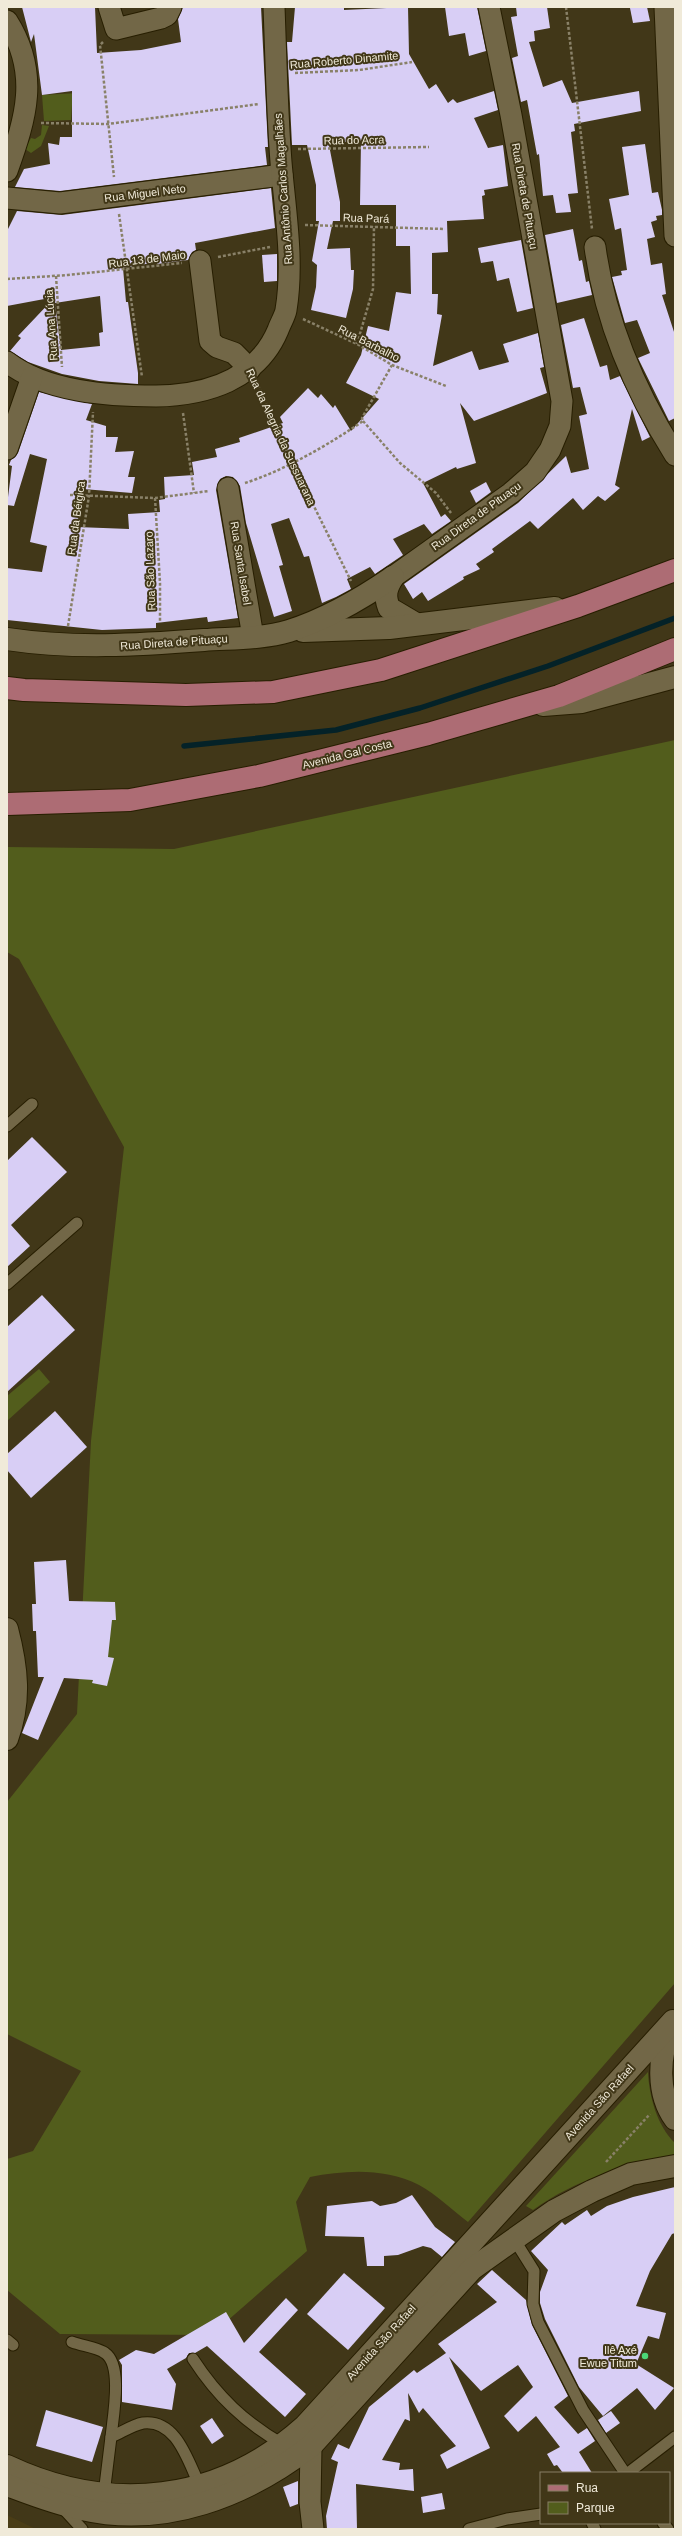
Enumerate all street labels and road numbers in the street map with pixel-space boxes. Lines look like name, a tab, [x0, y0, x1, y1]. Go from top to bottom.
street label: Rua Roberto Dinamite	[289, 49, 399, 71]
street label: Rua Antônio Carlos Magalhães	[272, 112, 294, 265]
street label: Rua do Acra	[324, 133, 385, 147]
street label: Rua Direta de Pituaçu	[510, 142, 540, 250]
street label: Rua Miguel Neto	[104, 182, 186, 204]
street label: Rua Pará	[343, 211, 390, 225]
street label: Rua 13 de Maio	[108, 248, 186, 270]
street label: Rua Ana Lúcia	[42, 288, 59, 361]
street label: Rua Barbalho	[336, 322, 402, 364]
street label: Rua da Alegria da Sussuarana	[244, 367, 318, 508]
street label: Rua da Béigica	[65, 479, 87, 556]
street label: Rua Direta de Pituaçu	[429, 480, 523, 552]
street label: Rua Santa Isabel	[228, 520, 254, 606]
street label: Rua São Lazaro	[143, 531, 157, 611]
street label: Rua Direta de Pituaçu	[120, 632, 228, 652]
street label: Avenida Gal Costa	[301, 737, 394, 771]
street label: Avenida São Rafael	[562, 2062, 636, 2142]
street label: Avenida São Rafael	[344, 2302, 418, 2382]

